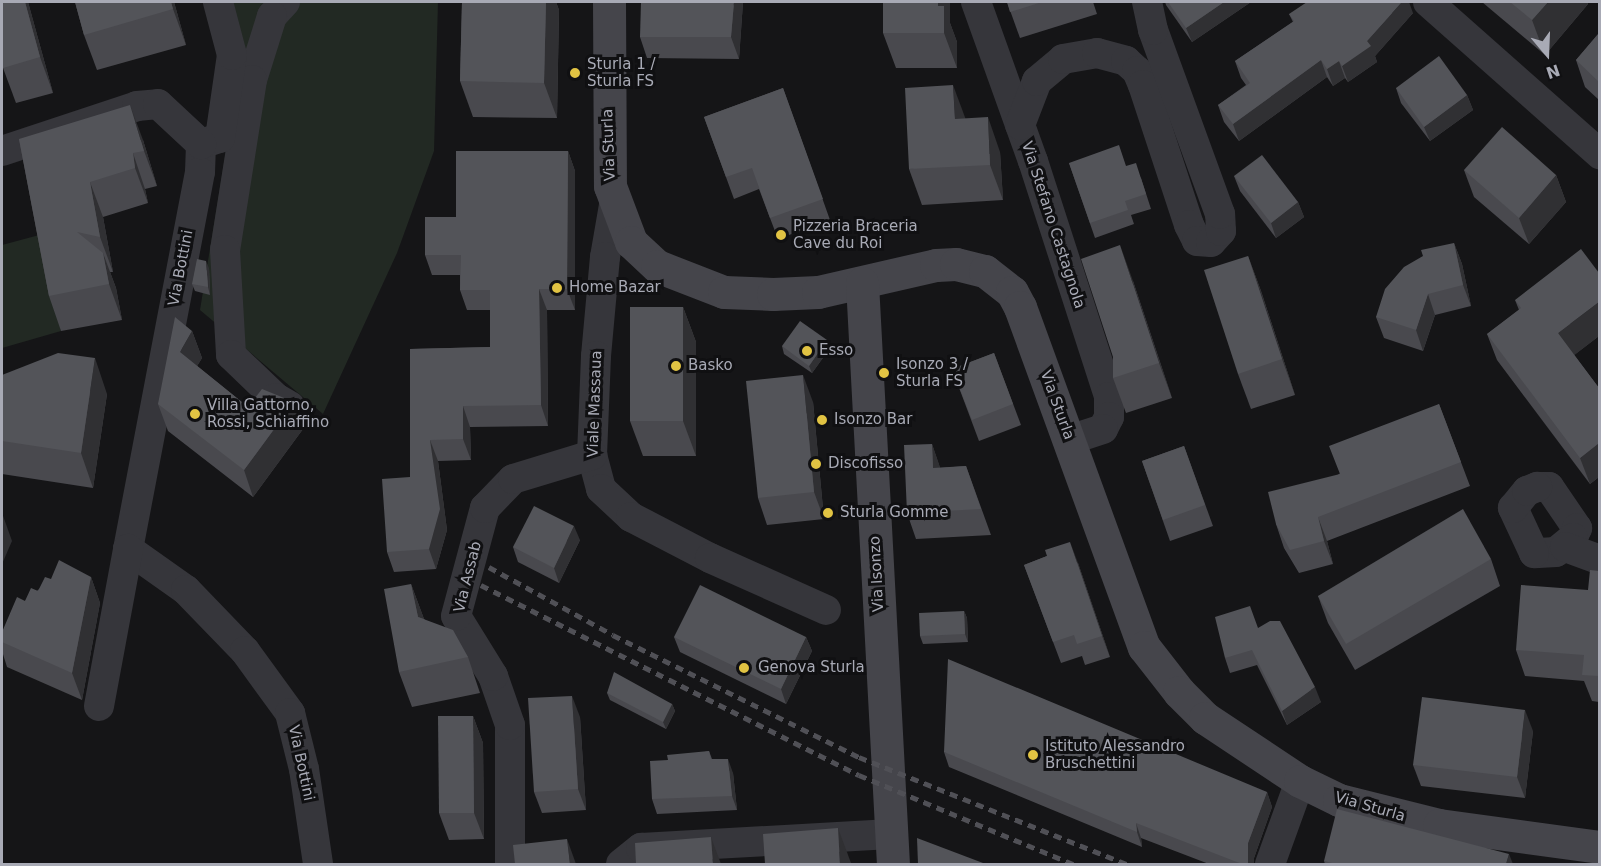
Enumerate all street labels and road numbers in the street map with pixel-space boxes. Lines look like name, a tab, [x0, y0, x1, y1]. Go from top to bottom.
street label: Via Sturla	[599, 108, 619, 182]
street label: Via Stefano Castagnola	[1017, 139, 1089, 311]
street label: Via Bottini	[165, 228, 197, 308]
street label: Viale Massaua	[584, 350, 606, 458]
street label: Via Sturla	[1036, 368, 1078, 442]
street label: Via Isonzo	[866, 536, 888, 612]
street label: Via Assab	[450, 540, 486, 614]
street label: Via Bottini	[284, 723, 318, 803]
street label: Via Sturla	[1333, 788, 1407, 826]

